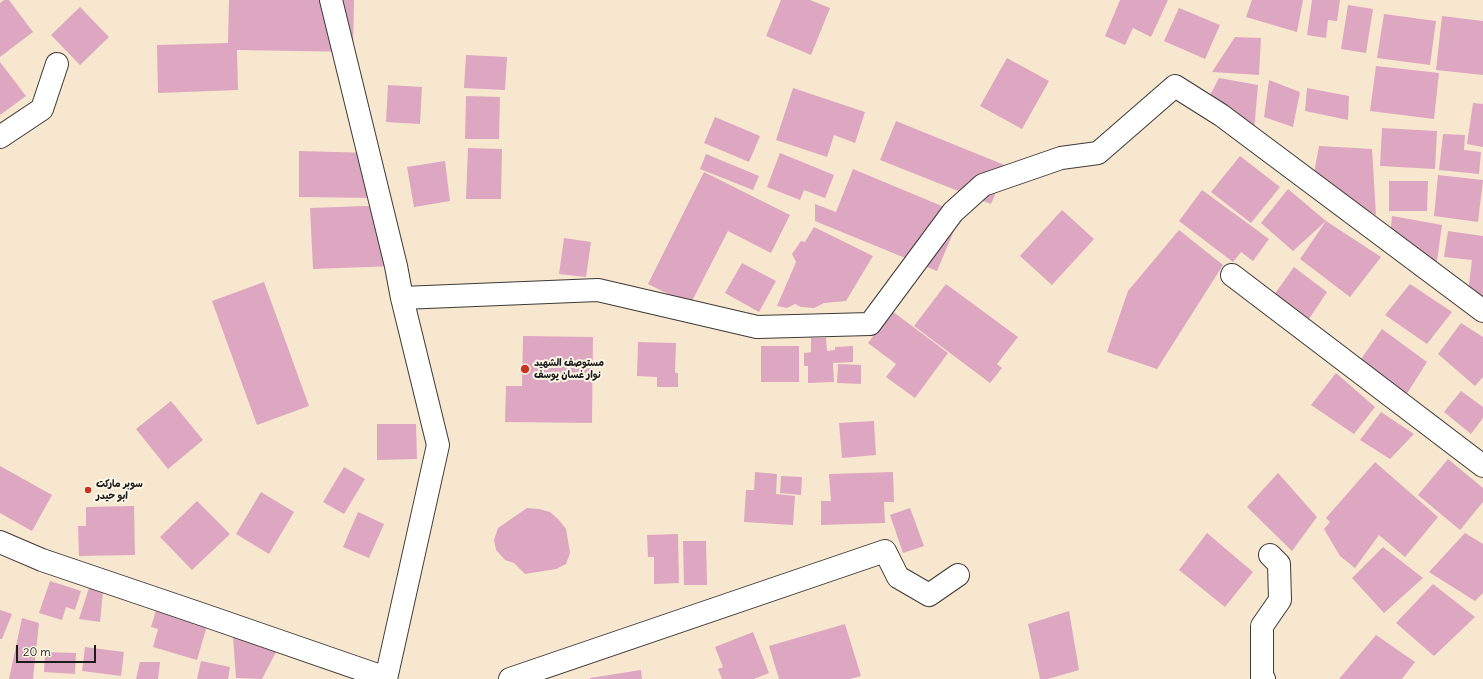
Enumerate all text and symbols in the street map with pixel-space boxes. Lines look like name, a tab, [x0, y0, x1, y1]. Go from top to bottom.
place label: مستوصف الشهيد نوار غسان يوسف	[534, 357, 604, 380]
marker: مستوصف الشهيد نوار غسان يوسف	[519, 363, 531, 375]
place label: سوبر ماركت ابو حيدر	[96, 478, 143, 502]
marker: سوبر ماركت ابو حيدر	[83, 485, 93, 495]
scale bar	[18, 637, 98, 663]
text: 20 m	[23, 644, 51, 659]

